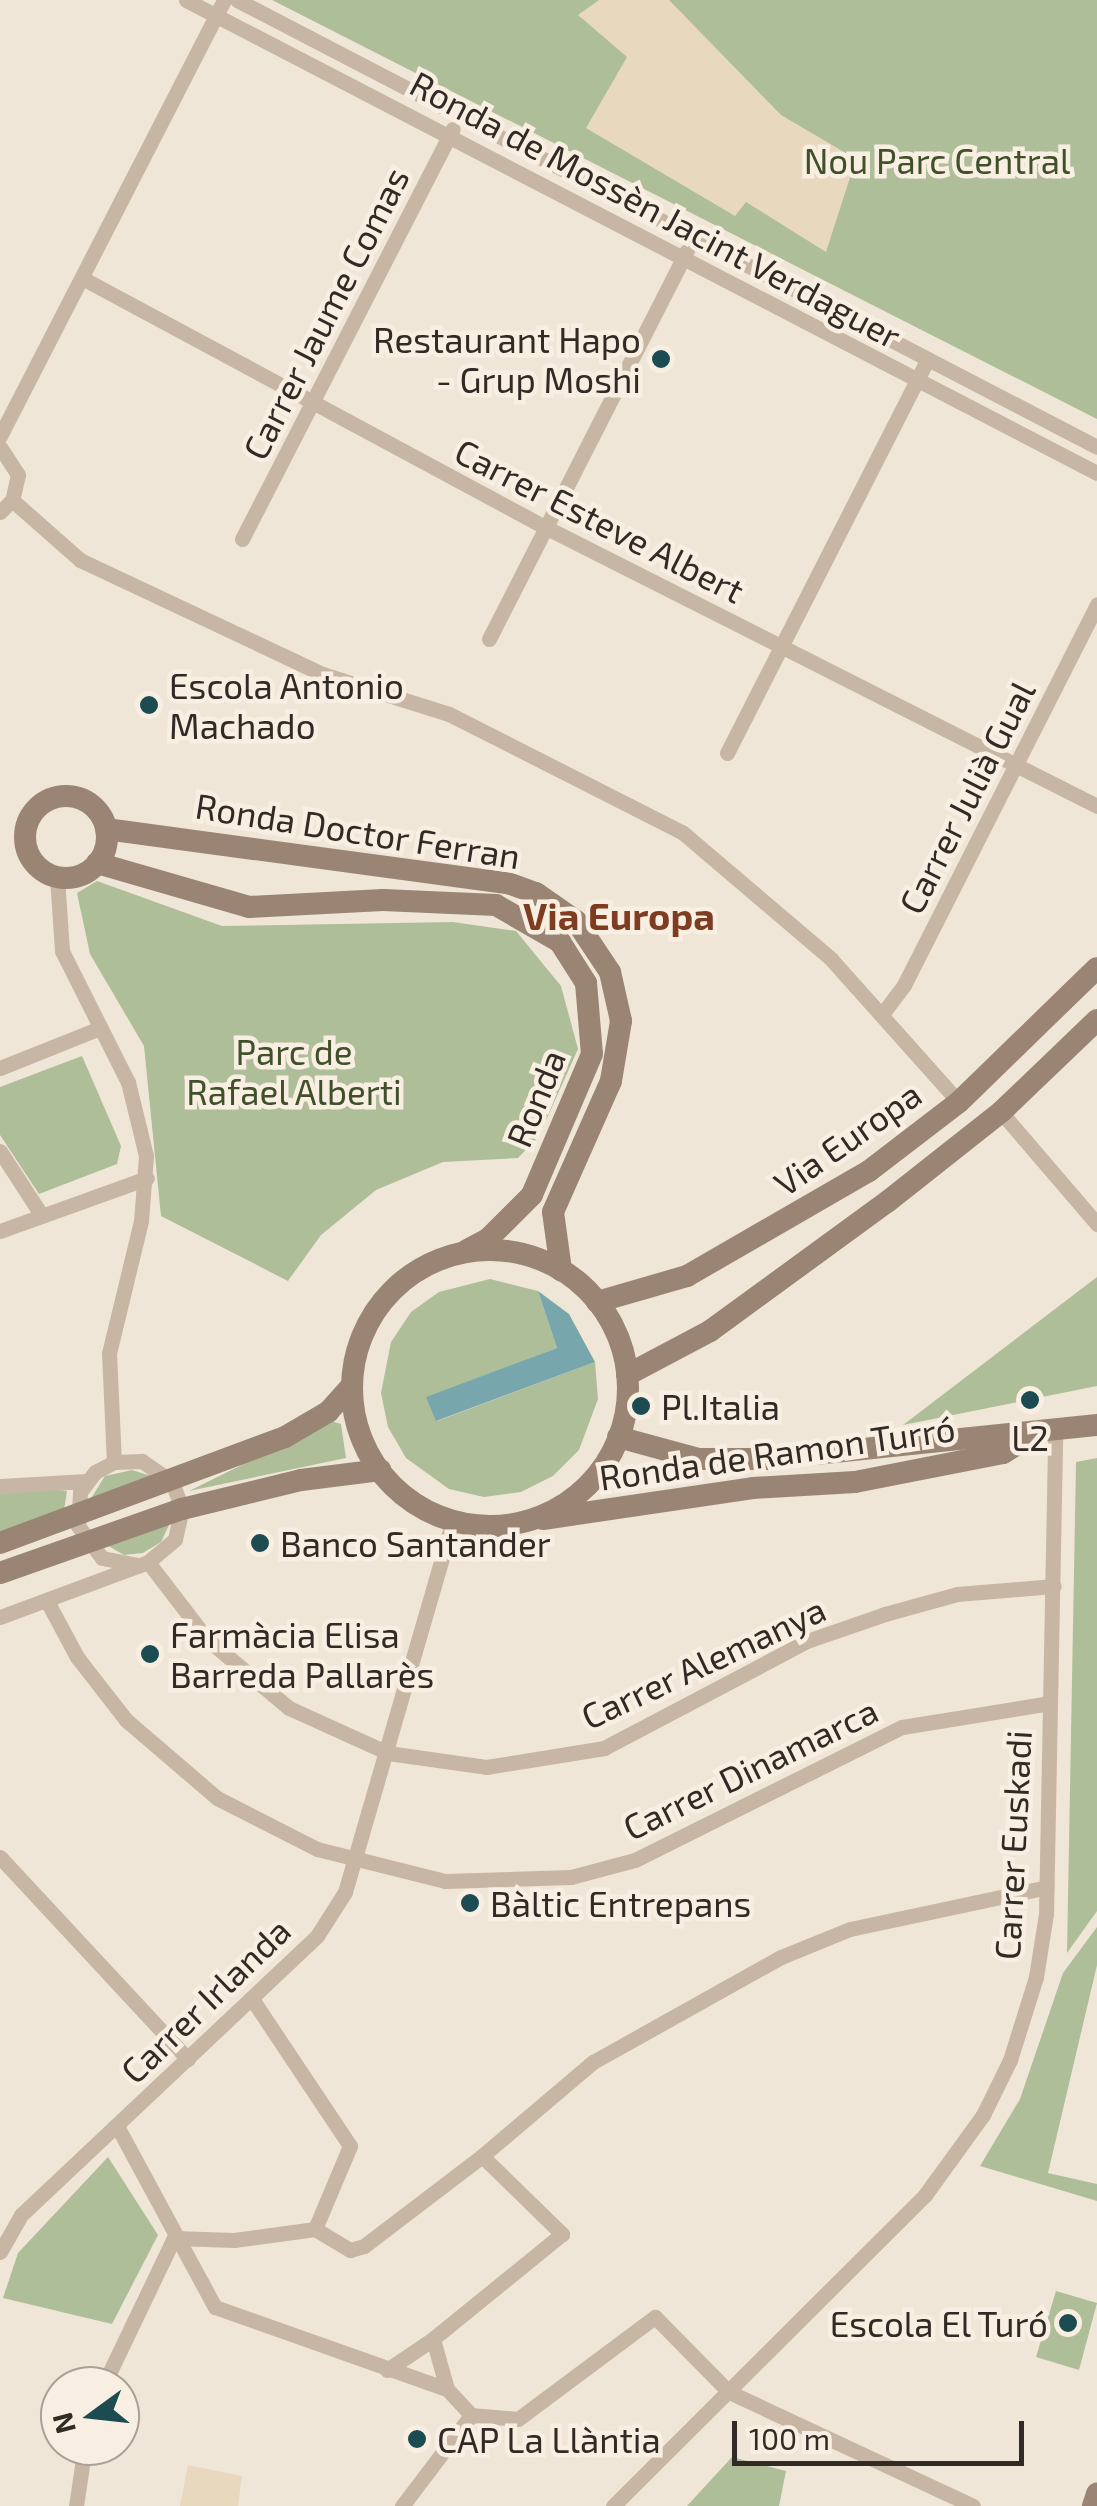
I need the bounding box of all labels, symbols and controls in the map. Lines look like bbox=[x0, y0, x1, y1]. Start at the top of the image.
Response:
street label: Ronda de Mossèn Jacint Verdaguer bbox=[403, 61, 909, 357]
park label: Nou Parc Central bbox=[804, 139, 1070, 181]
street label: Carrer Jaume Comas bbox=[233, 159, 417, 467]
place label: Restaurant Hapo - Grup Moshi bbox=[373, 318, 641, 400]
marker: Restaurant Hapo - Grup Moshi bbox=[650, 348, 672, 370]
street label: Carrer Esteve Albert bbox=[448, 429, 752, 611]
place label: Escola Antonio Machado bbox=[169, 664, 405, 746]
street label: Carrer Julià Gual bbox=[889, 673, 1043, 921]
marker: Escola Antonio Machado bbox=[138, 694, 160, 716]
street label: Ronda Doctor Ferran bbox=[192, 784, 524, 876]
district label: Via Europa bbox=[523, 893, 715, 939]
park label: Parc de Rafael Alberti bbox=[185, 1030, 403, 1112]
street label: Ronda bbox=[497, 1043, 573, 1153]
street label: Via Europa bbox=[766, 1072, 928, 1204]
place label: Pl.Italia bbox=[661, 1385, 780, 1427]
marker: L2 bbox=[1019, 1389, 1041, 1411]
marker: Pl.Italia bbox=[630, 1395, 652, 1417]
street label: Ronda de Ramon Turró bbox=[596, 1406, 958, 1498]
place label: L2 bbox=[1011, 1416, 1049, 1458]
place label: Banco Santander bbox=[280, 1522, 551, 1564]
marker: Banco Santander bbox=[249, 1532, 271, 1554]
street label: Carrer Alemanya bbox=[574, 1587, 832, 1737]
place label: Farmàcia Elisa Barreda Pallarès bbox=[170, 1613, 434, 1695]
marker: Farmàcia Elisa Barreda Pallarès bbox=[139, 1643, 161, 1665]
street label: Carrer Dinamarca bbox=[616, 1688, 884, 1848]
street label: Carrer Euskadi bbox=[985, 1729, 1039, 1961]
place label: Bàltic Entrepans bbox=[490, 1882, 751, 1924]
marker: Bàltic Entrepans bbox=[459, 1892, 481, 1914]
street label: Carrer Irlanda bbox=[111, 1909, 299, 2091]
place label: Escola El Turó bbox=[828, 2302, 1048, 2344]
marker: Escola El Turó bbox=[1057, 2312, 1079, 2334]
north arrow bbox=[40, 2366, 140, 2466]
scale bar bbox=[737, 2401, 1030, 2463]
text: N bbox=[44, 2409, 82, 2437]
place label: CAP La Llàntia bbox=[437, 2418, 661, 2460]
text: 100 m bbox=[749, 2420, 830, 2456]
marker: CAP La Llàntia bbox=[406, 2428, 428, 2450]

